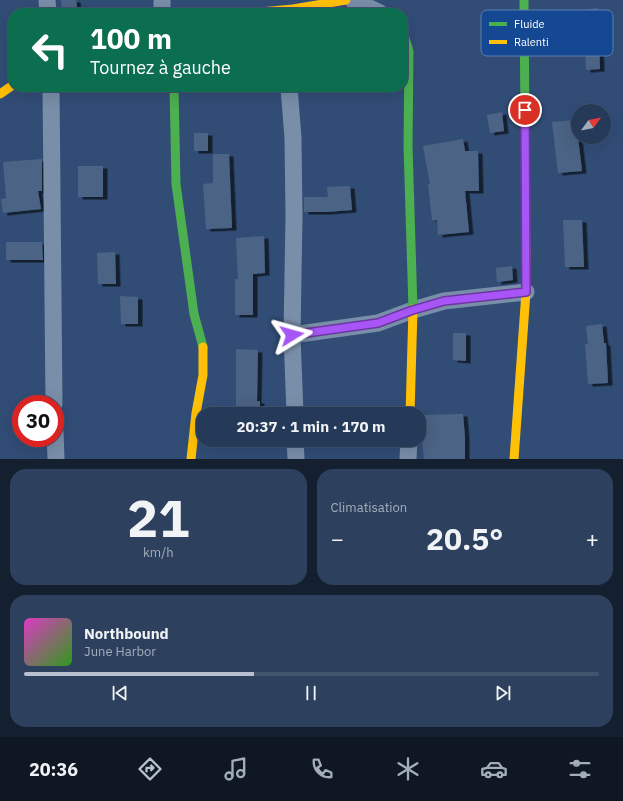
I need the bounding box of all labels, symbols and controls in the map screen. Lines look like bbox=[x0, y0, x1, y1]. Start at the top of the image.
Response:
legend bbox=[481, 10, 613, 56]
text: Fluide bbox=[514, 17, 545, 31]
text: 100 m bbox=[90, 20, 172, 57]
icon: left bbox=[24, 24, 76, 76]
text: Ralenti bbox=[514, 35, 549, 49]
text: Tournez à gauche bbox=[90, 56, 231, 79]
pin bbox=[508, 93, 542, 127]
icon: arrive bbox=[514, 99, 536, 121]
north arrow bbox=[571, 104, 611, 144]
map controls bbox=[571, 104, 611, 144]
position arrow bbox=[271, 314, 313, 356]
speed limit sign: 30 bbox=[12, 395, 64, 447]
text: 20:37 · 1 min · 170 m bbox=[237, 417, 385, 436]
text: 21 bbox=[127, 484, 189, 551]
text: Climatisation bbox=[331, 499, 407, 516]
text: 20.5° bbox=[426, 519, 503, 558]
text: − bbox=[331, 524, 344, 553]
text: + bbox=[586, 524, 599, 553]
text: km/h bbox=[143, 544, 174, 561]
text: Northbound bbox=[84, 624, 169, 643]
text: June Harbor bbox=[84, 643, 156, 660]
icon: previous bbox=[109, 682, 131, 704]
icon: pause bbox=[300, 682, 322, 704]
icon: next bbox=[492, 682, 514, 704]
icon: directions bbox=[136, 755, 164, 783]
icon: music bbox=[222, 755, 250, 783]
icon: phone bbox=[308, 755, 336, 783]
icon: climate bbox=[394, 755, 422, 783]
icon: car bbox=[480, 755, 508, 783]
icon: filters bbox=[566, 755, 594, 783]
text: 20:36 bbox=[29, 758, 78, 781]

